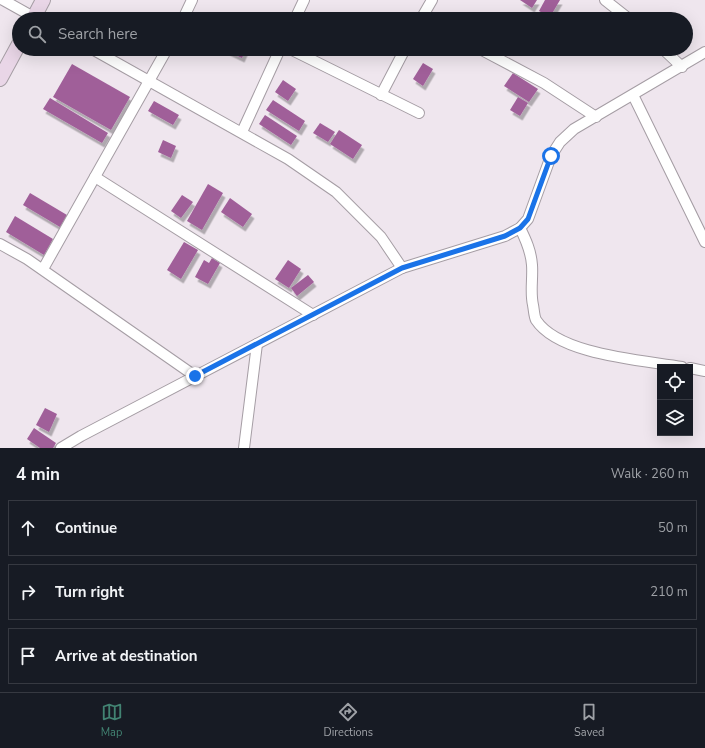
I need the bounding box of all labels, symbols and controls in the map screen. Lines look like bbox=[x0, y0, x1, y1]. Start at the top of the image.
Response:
search box bbox=[12, 12, 693, 56]
icon: search bbox=[26, 23, 48, 45]
text: Search here bbox=[58, 24, 138, 44]
route start bbox=[542, 147, 560, 165]
map controls bbox=[657, 364, 693, 436]
button: locate bbox=[657, 364, 693, 400]
route end bbox=[186, 367, 204, 385]
button: layers bbox=[657, 400, 693, 436]
text: 4 min bbox=[16, 463, 60, 486]
text: Walk · 260 m bbox=[611, 465, 689, 483]
icon: ahead bbox=[17, 517, 39, 539]
text: Continue bbox=[55, 518, 117, 538]
text: 50 m bbox=[658, 519, 688, 537]
icon: right bbox=[17, 581, 39, 603]
text: Turn right bbox=[55, 582, 124, 602]
text: 210 m bbox=[650, 583, 688, 601]
icon: arrive bbox=[17, 645, 39, 667]
text: Arrive at destination bbox=[55, 646, 198, 666]
tab: Map bbox=[101, 701, 123, 740]
tab: Directions bbox=[324, 701, 373, 740]
tab: Saved bbox=[574, 701, 604, 740]

